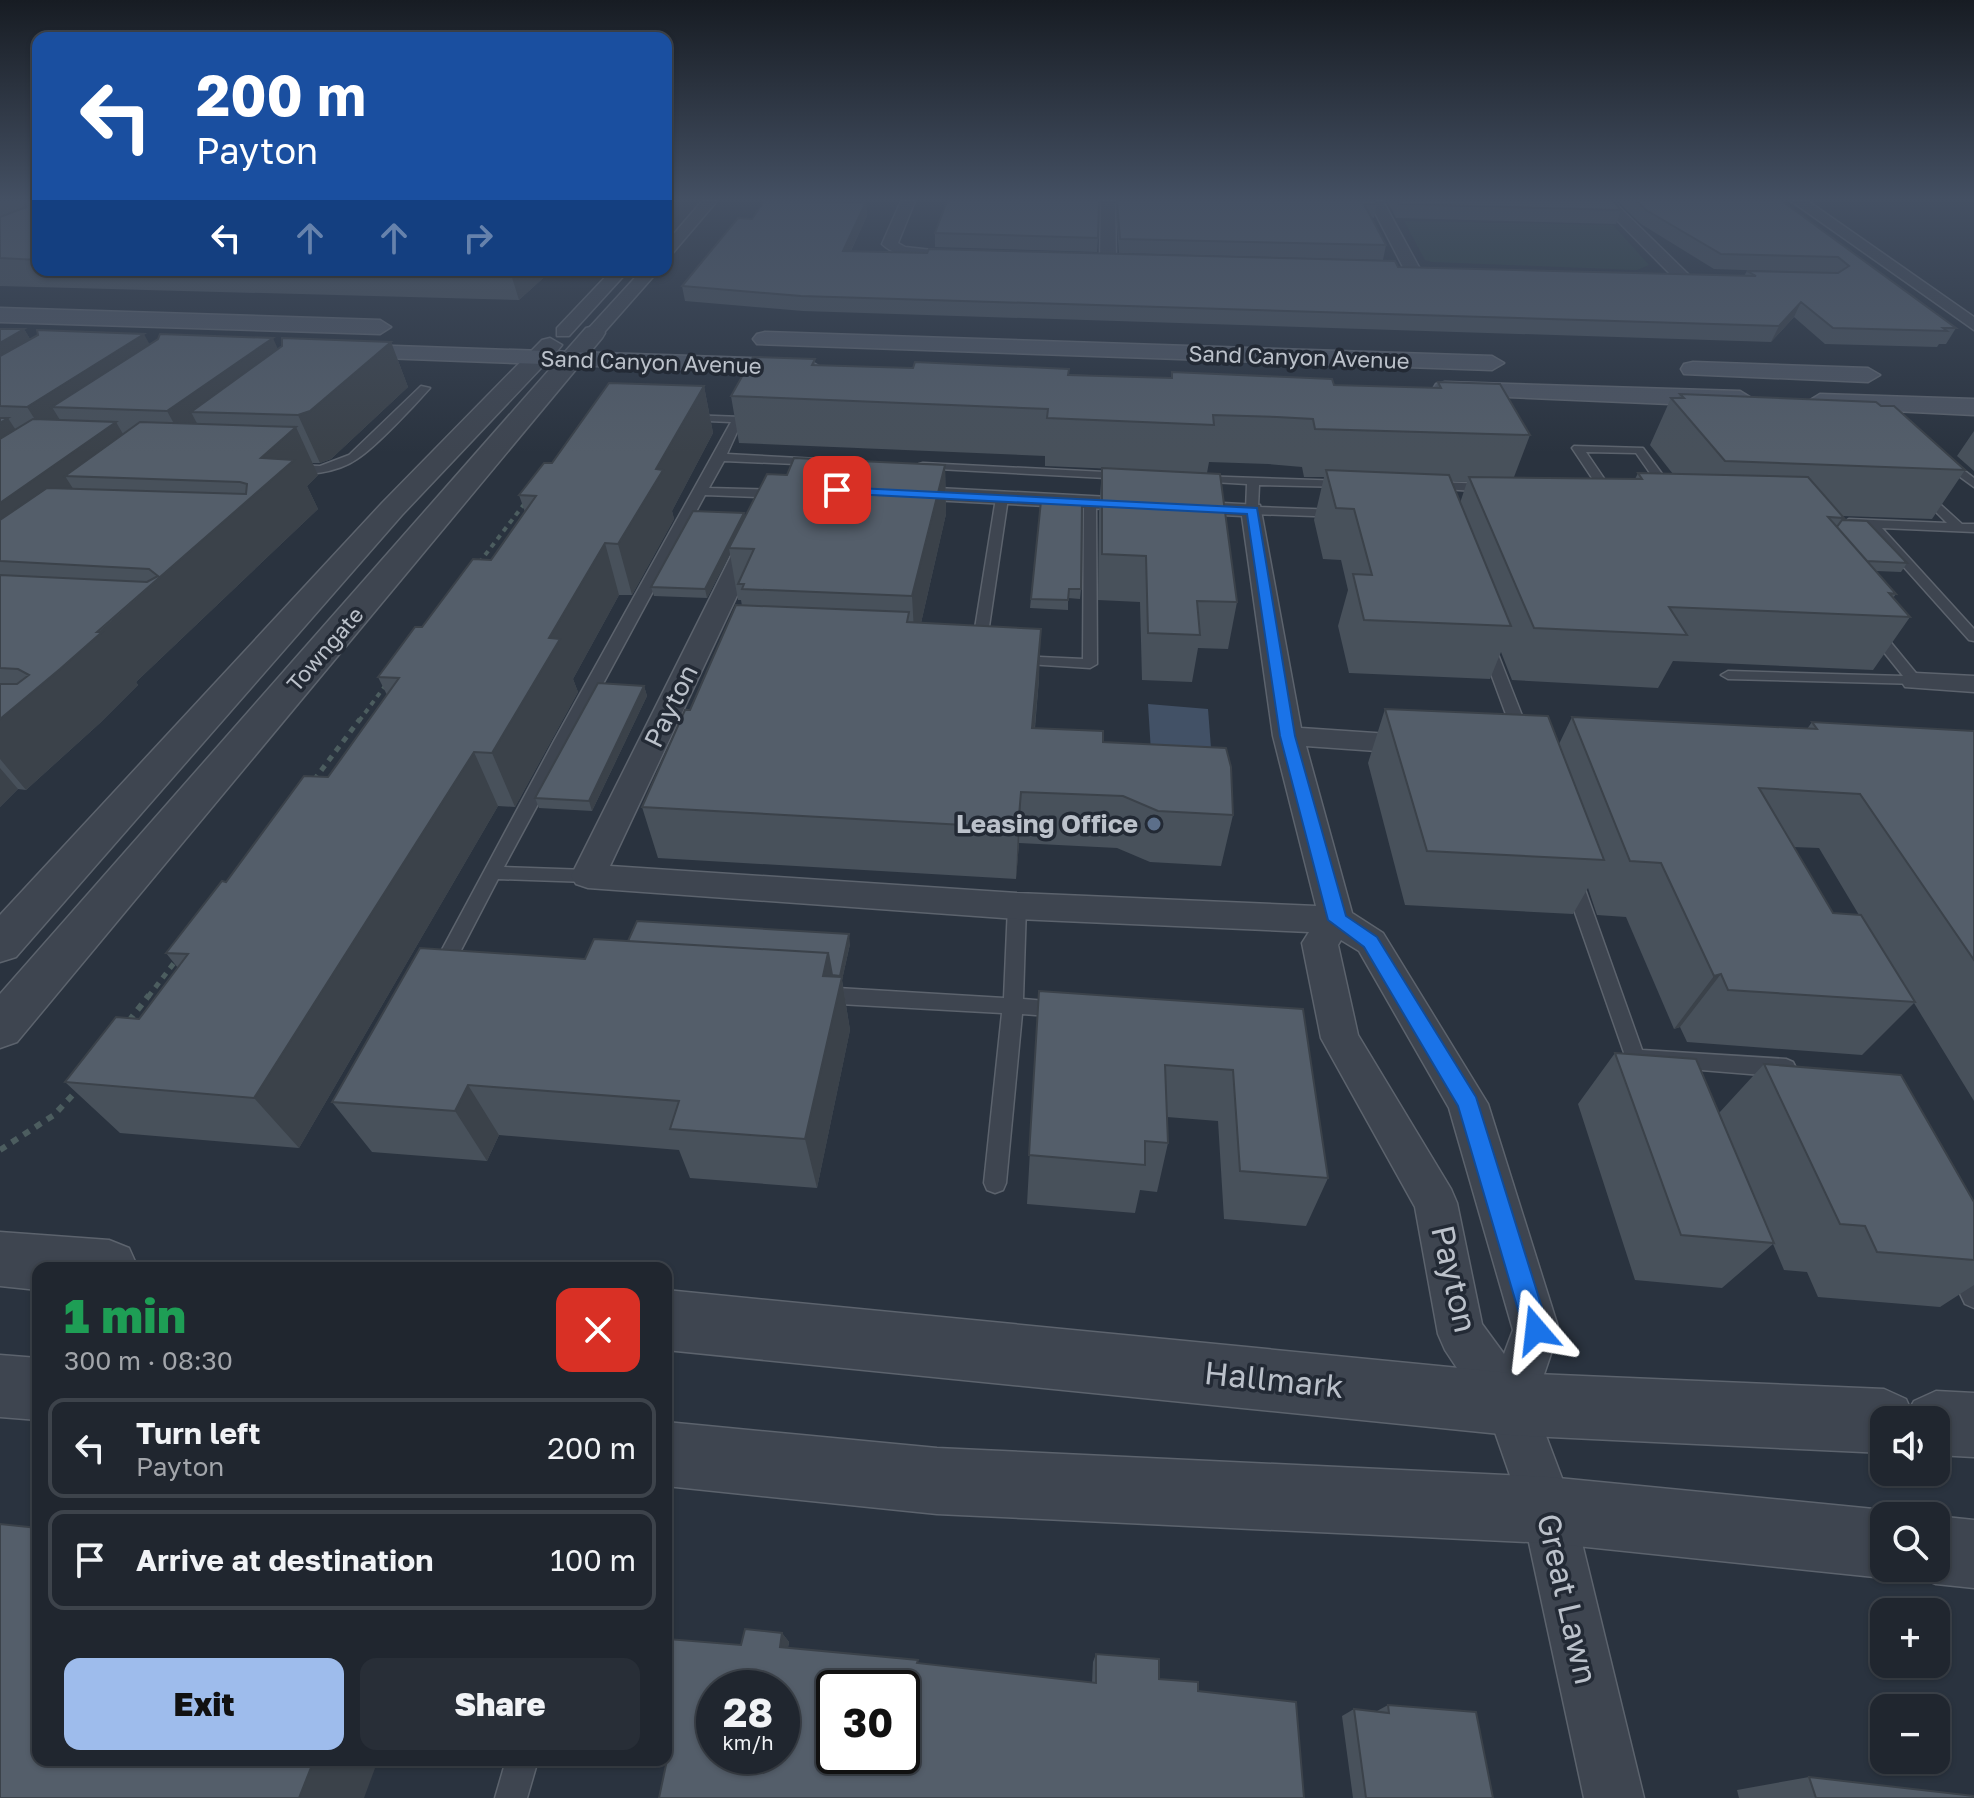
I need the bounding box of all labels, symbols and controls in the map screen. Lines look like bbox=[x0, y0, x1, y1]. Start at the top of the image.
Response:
text: 200 m bbox=[196, 61, 366, 128]
icon: left bbox=[64, 64, 168, 168]
text: Payton bbox=[196, 129, 318, 172]
icon: left bbox=[204, 216, 248, 260]
icon: ahead bbox=[288, 216, 332, 260]
icon: ahead bbox=[372, 216, 416, 260]
icon: right bbox=[456, 216, 500, 260]
street label: Sand Canyon Avenue bbox=[1188, 339, 1410, 374]
street label: Sand Canyon Avenue bbox=[540, 344, 762, 379]
pin bbox=[803, 456, 871, 524]
icon: arrive bbox=[815, 468, 859, 512]
street label: Towngate bbox=[281, 601, 369, 697]
street label: Payton bbox=[637, 659, 704, 752]
place label: Leasing Office bbox=[956, 808, 1138, 839]
marker: Leasing Office bbox=[1145, 815, 1163, 833]
street label: Payton bbox=[1424, 1222, 1486, 1336]
text: 1 min bbox=[64, 1286, 186, 1344]
button: close bbox=[556, 1288, 640, 1372]
position arrow bbox=[1494, 1288, 1578, 1372]
text: 300 m · 08:30 bbox=[64, 1345, 233, 1376]
street label: Hallmark bbox=[1203, 1353, 1346, 1405]
map controls bbox=[1870, 1406, 1950, 1774]
button: sound bbox=[1870, 1406, 1950, 1486]
text: Turn left bbox=[136, 1415, 261, 1451]
icon: left bbox=[68, 1426, 112, 1470]
text: 200 m bbox=[547, 1430, 636, 1466]
text: Payton bbox=[136, 1451, 224, 1482]
button: search bbox=[1870, 1502, 1950, 1582]
street label: Great Lawn bbox=[1530, 1510, 1606, 1688]
icon: arrive bbox=[68, 1538, 112, 1582]
text: Arrive at destination bbox=[136, 1542, 433, 1578]
text: 100 m bbox=[550, 1542, 636, 1578]
button: + bbox=[1870, 1598, 1950, 1678]
button: Exit bbox=[64, 1658, 344, 1750]
button: Share bbox=[360, 1658, 640, 1750]
speed limit sign: 30 bbox=[816, 1670, 920, 1774]
text: 28 bbox=[723, 1688, 773, 1736]
button: − bbox=[1870, 1694, 1950, 1774]
text: km/h bbox=[723, 1730, 773, 1754]

